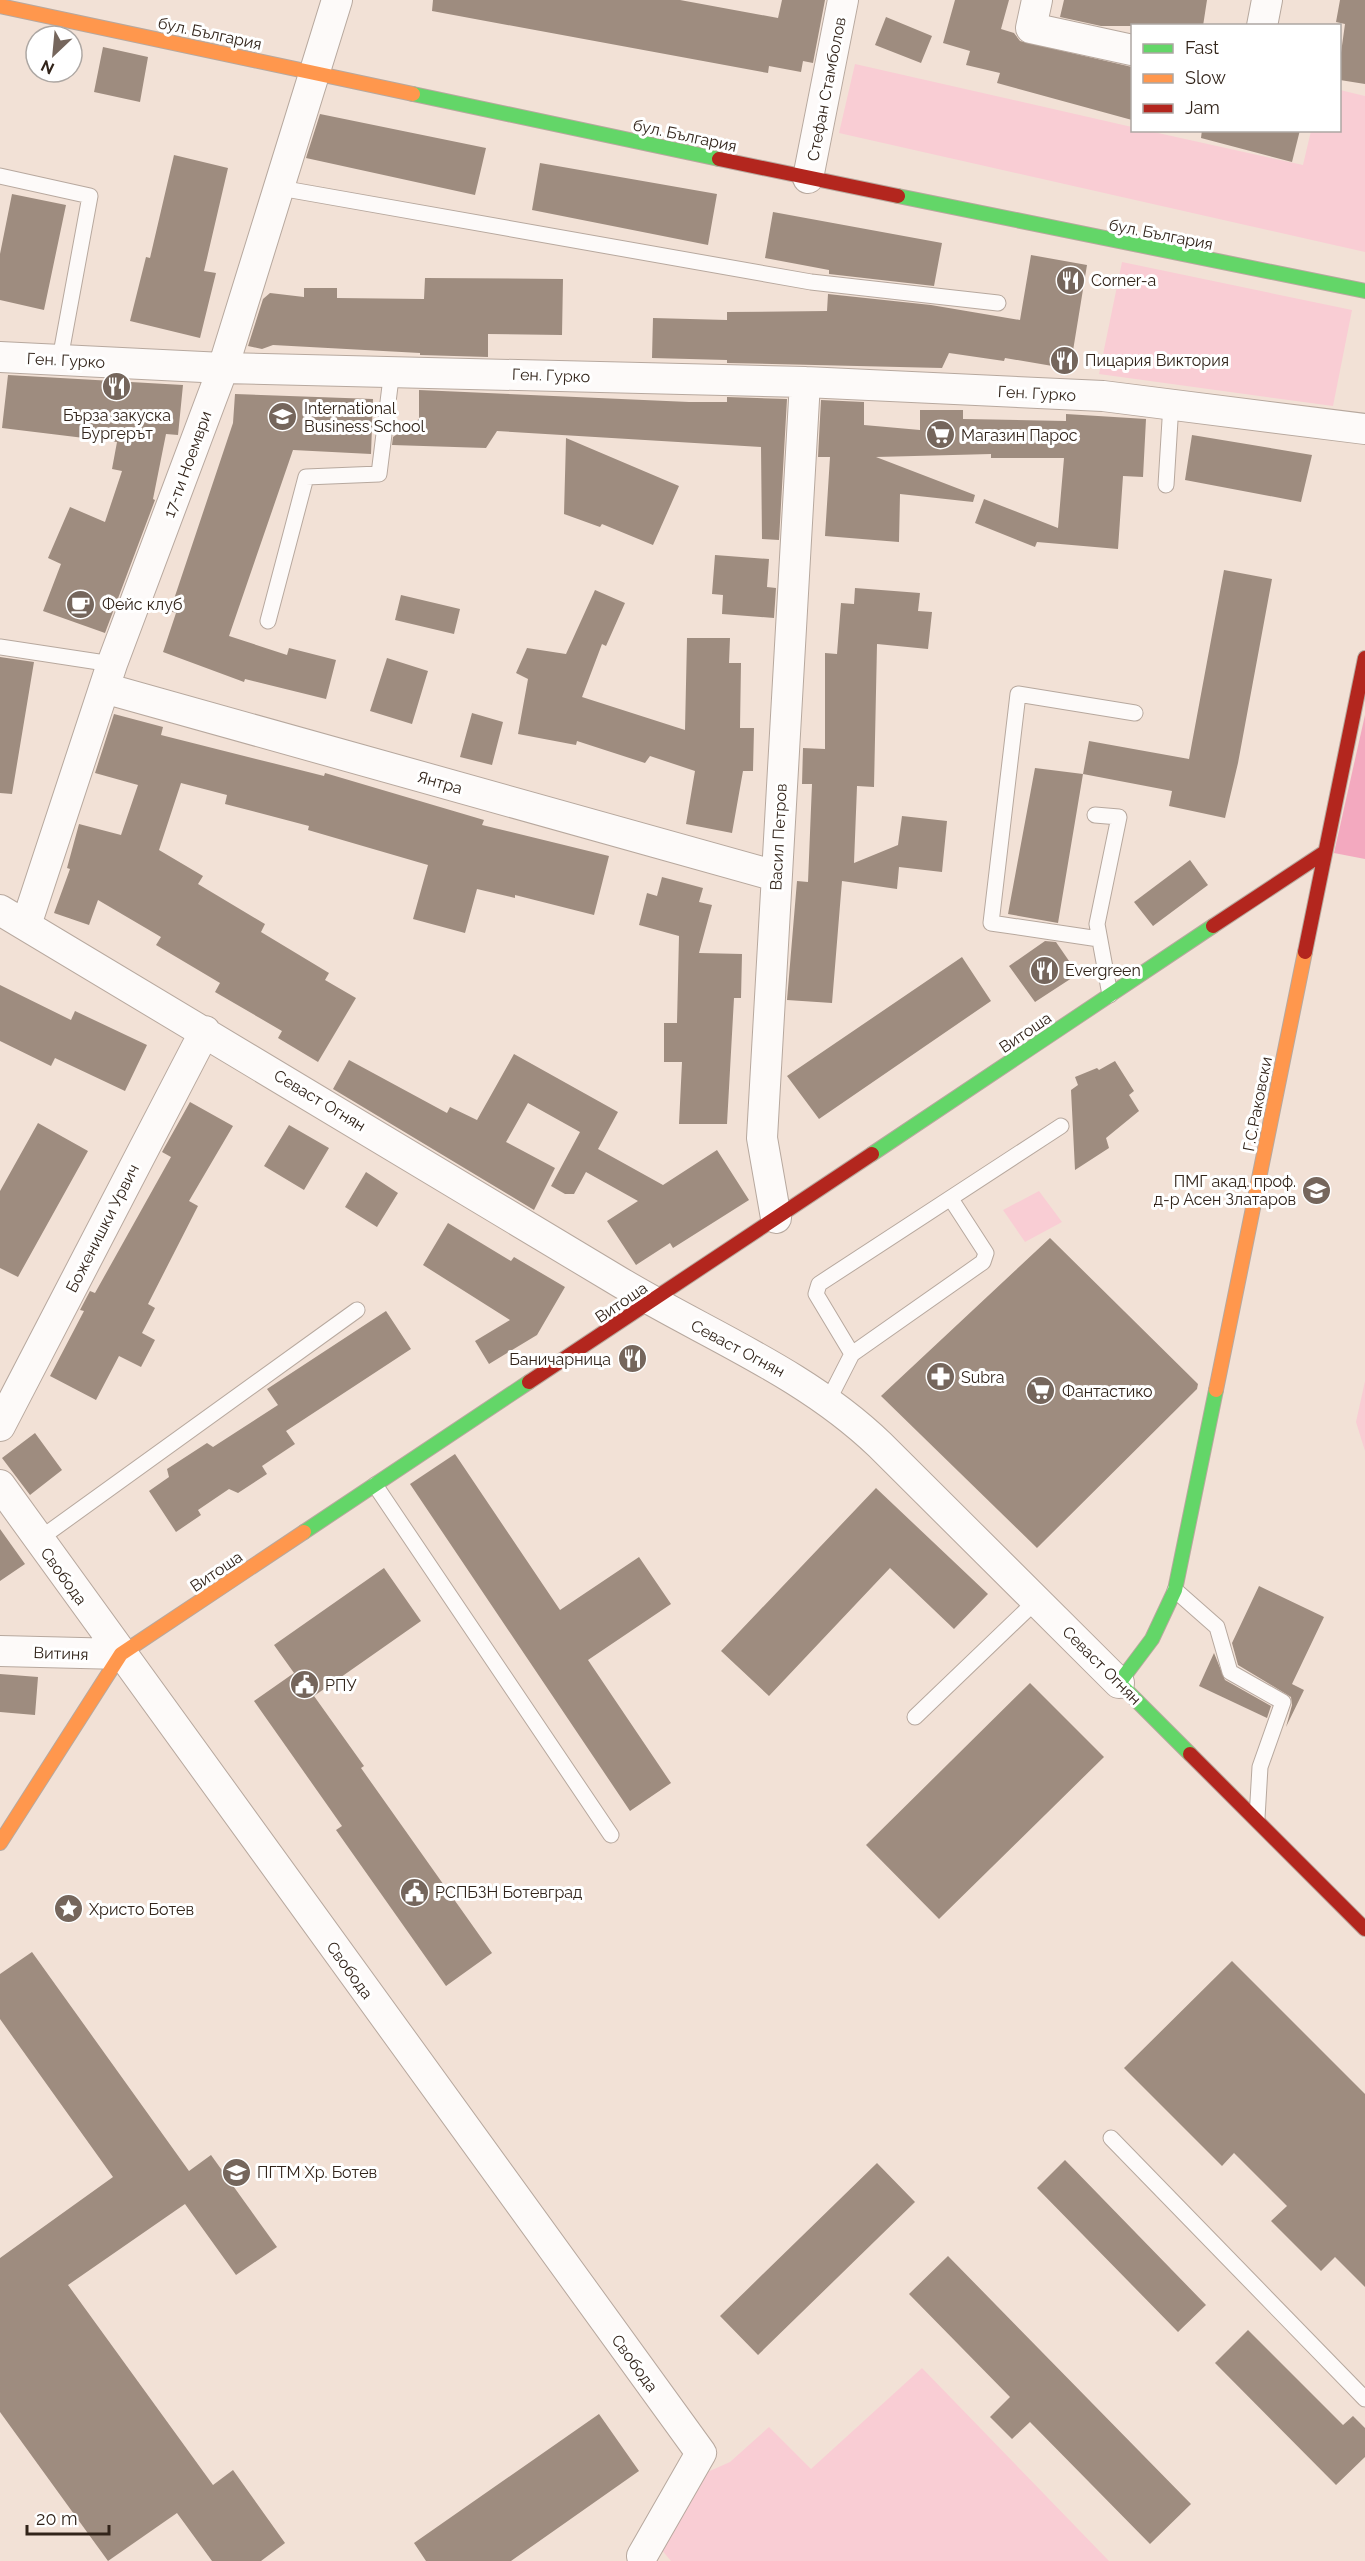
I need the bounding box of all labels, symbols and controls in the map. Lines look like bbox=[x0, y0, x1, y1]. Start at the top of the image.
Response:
street label: бул. България bbox=[156, 13, 264, 54]
street label: Стефан Стамболов bbox=[803, 16, 850, 163]
north arrow bbox=[24, 24, 84, 84]
legend bbox=[1131, 24, 1341, 132]
text: Fast bbox=[1185, 37, 1219, 58]
text: N bbox=[38, 56, 57, 78]
text: Slow bbox=[1185, 67, 1226, 88]
text: Jam bbox=[1185, 97, 1220, 118]
street label: бул. България bbox=[631, 115, 739, 156]
street label: бул. България bbox=[1107, 215, 1215, 254]
restaurant icon: Corner-a bbox=[1054, 264, 1086, 296]
place label: Corner-a bbox=[1091, 271, 1156, 290]
restaurant icon: Пицария Виктория bbox=[1048, 344, 1080, 376]
street label: Ген. Гурко bbox=[26, 349, 106, 372]
place label: Пицария Виктория bbox=[1085, 351, 1229, 370]
street label: Ген. Гурко bbox=[512, 365, 590, 386]
restaurant icon: Бърза закуска Бургерът bbox=[101, 371, 133, 403]
street label: Ген. Гурко bbox=[997, 382, 1077, 405]
place label: International Business School bbox=[304, 399, 425, 436]
school or university icon: International Business School bbox=[267, 401, 299, 433]
place label: Бърза закуска Бургерът bbox=[63, 406, 171, 443]
street label: 17-ти Ноември bbox=[159, 408, 216, 520]
supermarket icon: Магазин Парос bbox=[924, 419, 956, 451]
place label: Магазин Парос bbox=[961, 426, 1078, 445]
cafe icon: Фейс клуб bbox=[65, 588, 97, 620]
place label: Фейс клуб bbox=[102, 595, 183, 614]
street label: Янтра bbox=[415, 767, 464, 798]
street label: Васил Петров bbox=[766, 783, 791, 891]
restaurant icon: Evergreen bbox=[1028, 954, 1060, 986]
place label: Evergreen bbox=[1065, 961, 1141, 980]
street label: Витоша bbox=[996, 1008, 1055, 1057]
street label: Г.С.Раковски bbox=[1239, 1055, 1276, 1153]
street label: Севаст Огнян bbox=[270, 1066, 369, 1135]
street label: Боженишки Урвич bbox=[62, 1161, 143, 1296]
place label: ПМГ акад. проф. д-р Асен Златаров bbox=[1154, 1172, 1296, 1209]
school or university icon: ПМГ акад. проф. д-р Асен Златаров bbox=[1301, 1174, 1333, 1206]
street label: Витоша bbox=[592, 1278, 651, 1327]
street label: Севаст Огнян bbox=[688, 1316, 788, 1381]
restaurant icon: Баничарница bbox=[616, 1343, 648, 1375]
place label: Баничарница bbox=[509, 1350, 611, 1369]
pharmacy icon: Subra bbox=[924, 1361, 956, 1393]
place label: Subra bbox=[961, 1368, 1004, 1387]
supermarket icon: Фантастико bbox=[1025, 1375, 1057, 1407]
place label: Фантастико bbox=[1062, 1382, 1153, 1401]
street label: Свобода bbox=[36, 1544, 91, 1609]
street label: Витоша bbox=[187, 1547, 246, 1596]
street label: Севаст Огнян bbox=[1058, 1622, 1145, 1709]
street label: Витиня bbox=[33, 1643, 89, 1664]
public building icon: РПУ bbox=[288, 1669, 320, 1701]
place label: РПУ bbox=[325, 1676, 356, 1695]
public building icon: РСПБЗН Ботевград bbox=[398, 1876, 430, 1908]
place label: РСПБЗН Ботевград bbox=[435, 1883, 582, 1902]
place icon: Христо Ботев bbox=[52, 1893, 84, 1925]
place label: Христо Ботев bbox=[89, 1900, 194, 1919]
street label: Свобода bbox=[322, 1938, 377, 2003]
school or university icon: ПГТМ Хр. Ботев bbox=[220, 2156, 252, 2188]
place label: ПГТМ Хр. Ботев bbox=[257, 2163, 377, 2182]
street label: Свобода bbox=[607, 2331, 662, 2396]
scale bar bbox=[27, 2498, 110, 2536]
text: 20 m bbox=[36, 2508, 78, 2529]

